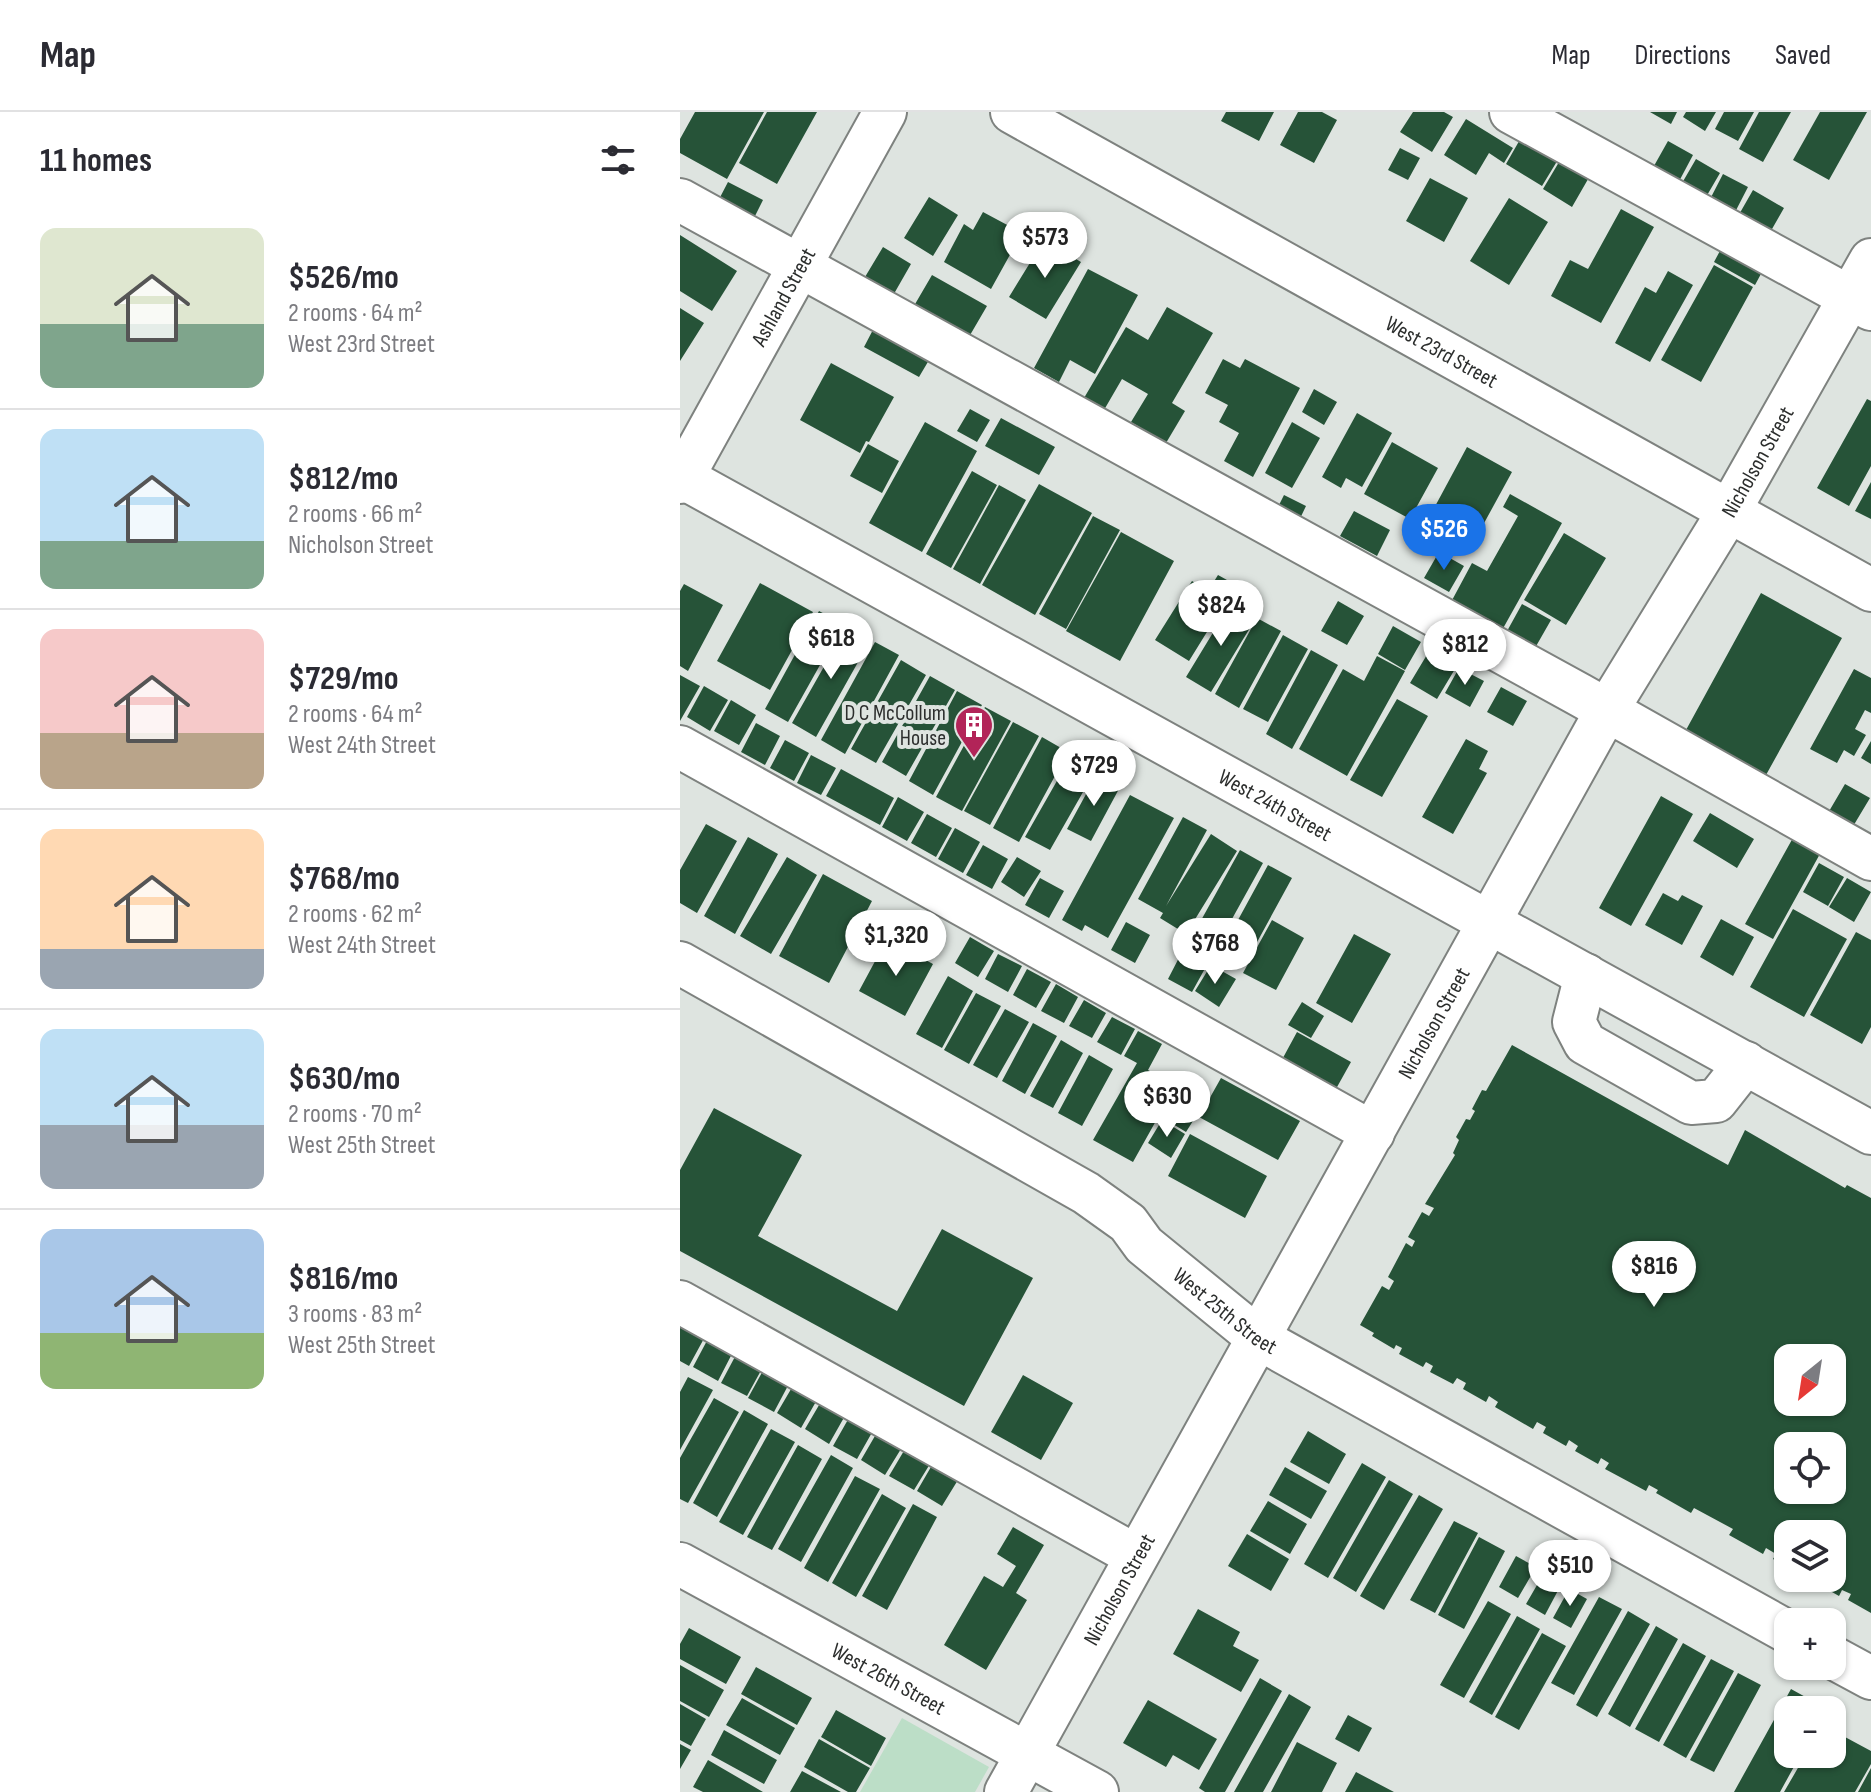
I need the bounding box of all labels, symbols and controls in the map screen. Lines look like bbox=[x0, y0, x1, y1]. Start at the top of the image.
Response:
text: Map bbox=[40, 33, 96, 78]
text: Map bbox=[1552, 39, 1591, 72]
text: Directions bbox=[1635, 39, 1731, 72]
text: Saved bbox=[1775, 39, 1831, 72]
icon: filters bbox=[596, 138, 640, 182]
text: 11 homes bbox=[40, 140, 152, 181]
pin: $573 bbox=[998, 212, 1092, 280]
text: $573 bbox=[1021, 222, 1069, 253]
street label: Ashland Street bbox=[746, 243, 822, 352]
text: $526/mo bbox=[288, 257, 399, 298]
icon: home bbox=[104, 260, 200, 356]
text: 2 rooms · 64 m² bbox=[288, 298, 423, 329]
street label: West 23rd Street bbox=[1380, 311, 1502, 395]
text: West 23rd Street bbox=[288, 329, 435, 360]
street label: Nicholson Street bbox=[1716, 402, 1801, 523]
text: $812/mo bbox=[288, 458, 398, 499]
icon: home bbox=[104, 461, 200, 557]
text: 2 rooms · 66 m² bbox=[288, 499, 423, 530]
pin: $526 bbox=[1397, 504, 1491, 572]
text: $526 bbox=[1420, 514, 1468, 545]
text: Nicholson Street bbox=[288, 530, 434, 561]
pin: $824 bbox=[1174, 580, 1268, 648]
text: $824 bbox=[1196, 590, 1246, 621]
pin: $618 bbox=[784, 613, 878, 681]
pin: $812 bbox=[1418, 619, 1512, 687]
text: $618 bbox=[807, 623, 855, 654]
text: $812 bbox=[1441, 629, 1489, 660]
text: $729/mo bbox=[288, 658, 399, 699]
icon: home bbox=[104, 661, 200, 757]
text: 2 rooms · 64 m² bbox=[288, 699, 423, 730]
place label: D C McCollum House bbox=[845, 700, 946, 752]
building icon: D C McCollum House bbox=[953, 704, 995, 759]
text: West 24th Street bbox=[288, 730, 436, 761]
pin: $729 bbox=[1047, 740, 1141, 808]
text: $729 bbox=[1070, 750, 1118, 781]
street label: West 24th Street bbox=[1213, 764, 1336, 848]
text: $768/mo bbox=[288, 858, 400, 899]
icon: home bbox=[104, 861, 200, 957]
text: 2 rooms · 62 m² bbox=[288, 899, 422, 930]
pin: $1,320 bbox=[831, 910, 961, 978]
pin: $768 bbox=[1168, 918, 1262, 986]
text: $1,320 bbox=[863, 920, 929, 951]
text: $768 bbox=[1190, 928, 1240, 959]
text: West 24th Street bbox=[288, 930, 436, 961]
street label: Nicholson Street bbox=[1393, 963, 1476, 1084]
text: $630/mo bbox=[288, 1058, 400, 1099]
icon: home bbox=[104, 1061, 200, 1157]
pin: $630 bbox=[1120, 1071, 1214, 1139]
text: $630 bbox=[1142, 1081, 1192, 1112]
text: 2 rooms · 70 m² bbox=[288, 1099, 422, 1130]
text: West 25th Street bbox=[288, 1130, 436, 1161]
pin: $816 bbox=[1607, 1241, 1701, 1309]
text: $816 bbox=[1630, 1251, 1678, 1282]
text: $816/mo bbox=[288, 1258, 398, 1299]
icon: home bbox=[104, 1261, 200, 1357]
street label: West 25th Street bbox=[1167, 1262, 1281, 1361]
text: 3 rooms · 83 m² bbox=[288, 1299, 422, 1330]
text: West 25th Street bbox=[288, 1330, 436, 1361]
north arrow bbox=[1774, 1344, 1846, 1416]
map controls bbox=[1774, 1344, 1846, 1768]
button: locate bbox=[1774, 1432, 1846, 1504]
button: layers bbox=[1774, 1520, 1846, 1592]
street label: Nicholson Street bbox=[1078, 1529, 1162, 1650]
pin: $510 bbox=[1523, 1540, 1617, 1608]
text: $510 bbox=[1546, 1550, 1594, 1581]
button: + bbox=[1774, 1608, 1846, 1680]
street label: West 26th Street bbox=[826, 1637, 950, 1722]
button: − bbox=[1774, 1696, 1846, 1768]

